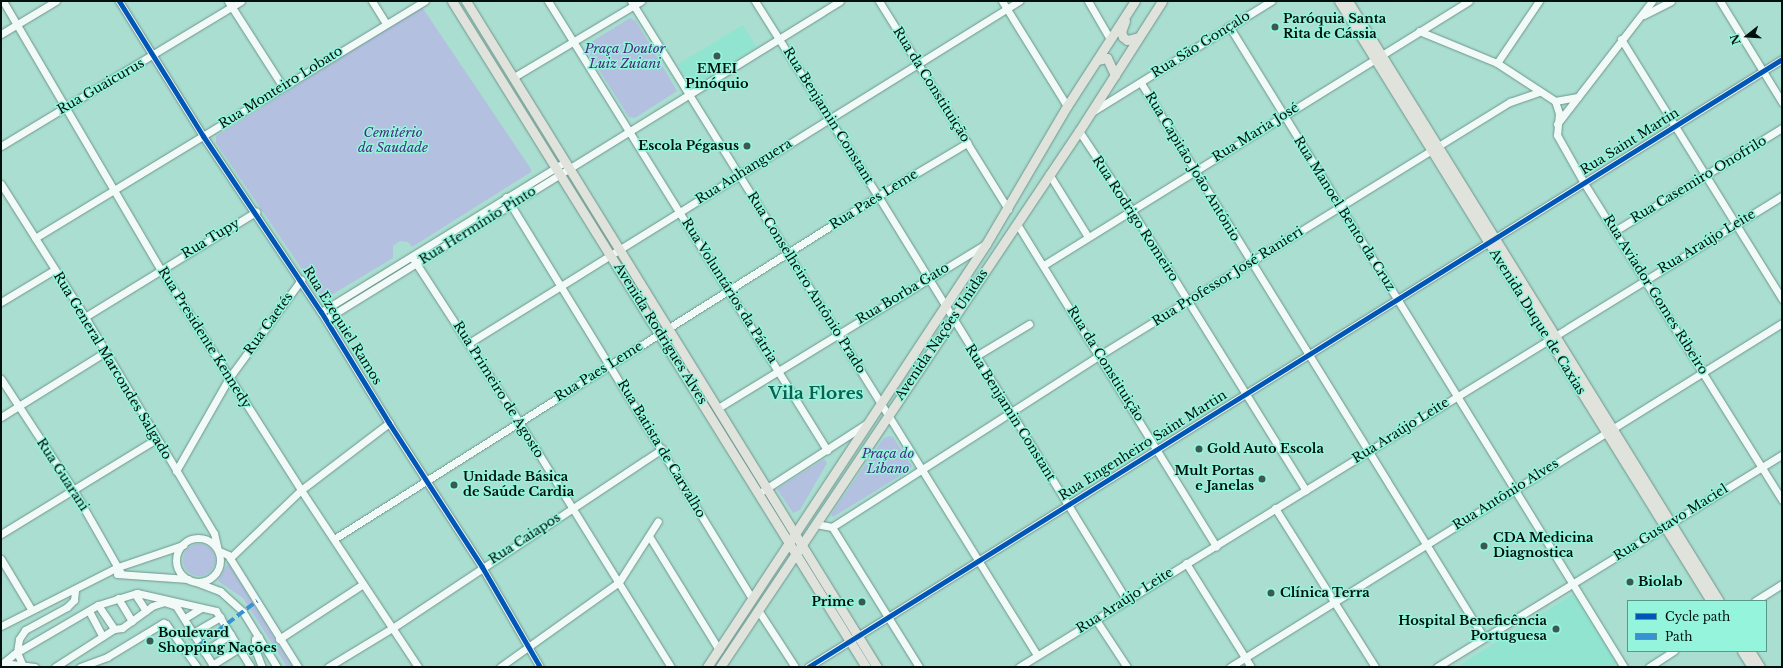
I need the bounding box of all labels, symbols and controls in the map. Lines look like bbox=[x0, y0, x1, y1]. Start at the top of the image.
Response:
street label: Rua São Gonçalo bbox=[1149, 8, 1253, 82]
place label: Paróquia Santa Rita de Cássia bbox=[1283, 12, 1386, 43]
north arrow bbox=[1727, 16, 1767, 56]
marker: Paróquia Santa Rita de Cássia bbox=[1270, 22, 1280, 32]
street label: Rua da Constituição bbox=[889, 24, 973, 146]
text: N bbox=[1727, 33, 1744, 47]
park label: Praça Doutor Luiz Zuiani bbox=[584, 42, 666, 73]
street label: Rua Monteiro Lobato bbox=[216, 43, 346, 133]
street label: Rua Benjamin Constant bbox=[779, 45, 877, 187]
marker: EMEI Pinóquio bbox=[712, 51, 722, 61]
street label: Rua Guaicurus bbox=[55, 56, 147, 118]
place label: EMEI Pinóquio bbox=[685, 62, 749, 93]
street label: Rua Capitão João Antônio bbox=[1141, 89, 1243, 245]
street label: Rua Maria José bbox=[1210, 100, 1302, 166]
street label: Rua Saint Martin bbox=[1578, 105, 1682, 179]
park label: Cemitério da Saudade bbox=[358, 126, 428, 157]
street label: Rua Casemiro Onofrilo bbox=[1628, 133, 1770, 227]
street label: Rua Manoel Bento da Cruz bbox=[1290, 134, 1398, 294]
street label: Rua Anhanguera bbox=[693, 136, 795, 208]
place label: Escola Pégasus bbox=[638, 138, 739, 154]
marker: Escola Pégasus bbox=[742, 141, 752, 151]
street label: Rua Rodrigo Romeiro bbox=[1088, 153, 1182, 285]
street label: Rua Paes Leme bbox=[827, 167, 921, 233]
street label: Rua Hermínio Pinto bbox=[417, 184, 539, 268]
street label: Rua Conselheiro Antônio Prado bbox=[743, 189, 869, 377]
street label: Rua Araújo Leite bbox=[1655, 206, 1759, 278]
street label: Rua Aviador Gomes Ribeiro bbox=[1599, 212, 1711, 378]
street label: Rua Voluntários da Pátria bbox=[678, 215, 780, 367]
street label: Rua Tupy bbox=[179, 216, 243, 262]
street label: Rua Professor José Ranieri bbox=[1149, 224, 1307, 330]
street label: Avenida Duque de Caxias bbox=[1486, 246, 1588, 398]
street label: Avenida Rodrigues Alves bbox=[610, 260, 710, 408]
street label: Rua Borba Gato bbox=[854, 260, 952, 328]
street label: Rua Ezequiel Ramos bbox=[299, 264, 385, 388]
street label: Rua Presidente Kennedy bbox=[154, 265, 254, 411]
street label: Avenida Nações Unidas bbox=[892, 267, 992, 403]
street label: Rua General Marcondes Salgado bbox=[50, 269, 174, 463]
street label: Rua Caetés bbox=[241, 290, 297, 358]
street label: Rua da Constituição bbox=[1063, 303, 1147, 425]
street label: Rua Primeiro de Agosto bbox=[449, 318, 547, 462]
street label: Rua Paes Leme bbox=[552, 339, 646, 405]
street label: Rua Benjamin Constant bbox=[961, 342, 1059, 484]
street label: Rua Batista de Carvalho bbox=[613, 377, 709, 521]
district label: Vila Flores bbox=[768, 384, 864, 404]
street label: Rua Engenheiro Saint Martin bbox=[1056, 388, 1230, 504]
street label: Rua Araújo Leite bbox=[1349, 395, 1453, 467]
street label: Rua Guarani bbox=[33, 436, 91, 514]
place label: Gold Auto Escola bbox=[1207, 441, 1324, 457]
marker: Gold Auto Escola bbox=[1194, 444, 1204, 454]
park label: Praça do Libano bbox=[861, 447, 915, 478]
street label: Rua Antônio Alves bbox=[1450, 456, 1562, 534]
place label: Mult Portas e Janelas bbox=[1175, 464, 1254, 495]
place label: Unidade Básica de Saúde Cardia bbox=[463, 470, 574, 501]
marker: Mult Portas e Janelas bbox=[1257, 474, 1267, 484]
marker: Unidade Básica de Saúde Cardia bbox=[448, 479, 460, 491]
street label: Rua Gustavo Maciel bbox=[1611, 481, 1731, 565]
street label: Rua Caiapos bbox=[486, 510, 564, 568]
place label: CDA Medicina Diagnostica bbox=[1493, 531, 1594, 562]
marker: CDA Medicina Diagnostica bbox=[1478, 540, 1490, 552]
street label: Rua Araújo Leite bbox=[1073, 565, 1177, 637]
place label: Biolab bbox=[1638, 574, 1682, 590]
marker: Biolab bbox=[1625, 577, 1635, 587]
place label: Clínica Terra bbox=[1280, 585, 1370, 601]
marker: Clínica Terra bbox=[1265, 587, 1277, 599]
place label: Prime bbox=[812, 594, 854, 610]
marker: Prime bbox=[857, 597, 867, 607]
legend bbox=[1627, 600, 1767, 652]
text: Cycle path bbox=[1665, 609, 1730, 624]
place label: Hospital Beneficência Portuguesa bbox=[1398, 614, 1547, 645]
marker: Hospital Beneficência Portuguesa bbox=[1550, 623, 1562, 635]
place label: Boulevard Shopping Nações bbox=[158, 626, 277, 657]
text: Path bbox=[1665, 629, 1693, 644]
marker: Boulevard Shopping Nações bbox=[145, 636, 155, 646]

